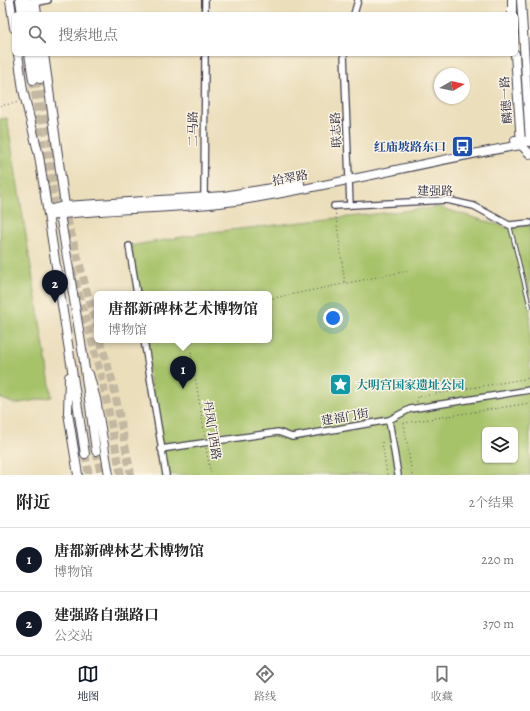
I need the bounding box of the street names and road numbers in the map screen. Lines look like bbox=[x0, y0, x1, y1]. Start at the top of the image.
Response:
street label: 麟德一路 bbox=[496, 75, 516, 125]
street label: 二马路 bbox=[185, 111, 201, 147]
street label: 联志路 bbox=[327, 112, 345, 148]
street label: 拾翠路 bbox=[271, 167, 309, 189]
street label: 建强路 bbox=[417, 183, 453, 199]
street label: 丹凤门西路 bbox=[199, 399, 225, 461]
street label: 建福门街 bbox=[320, 405, 371, 429]

